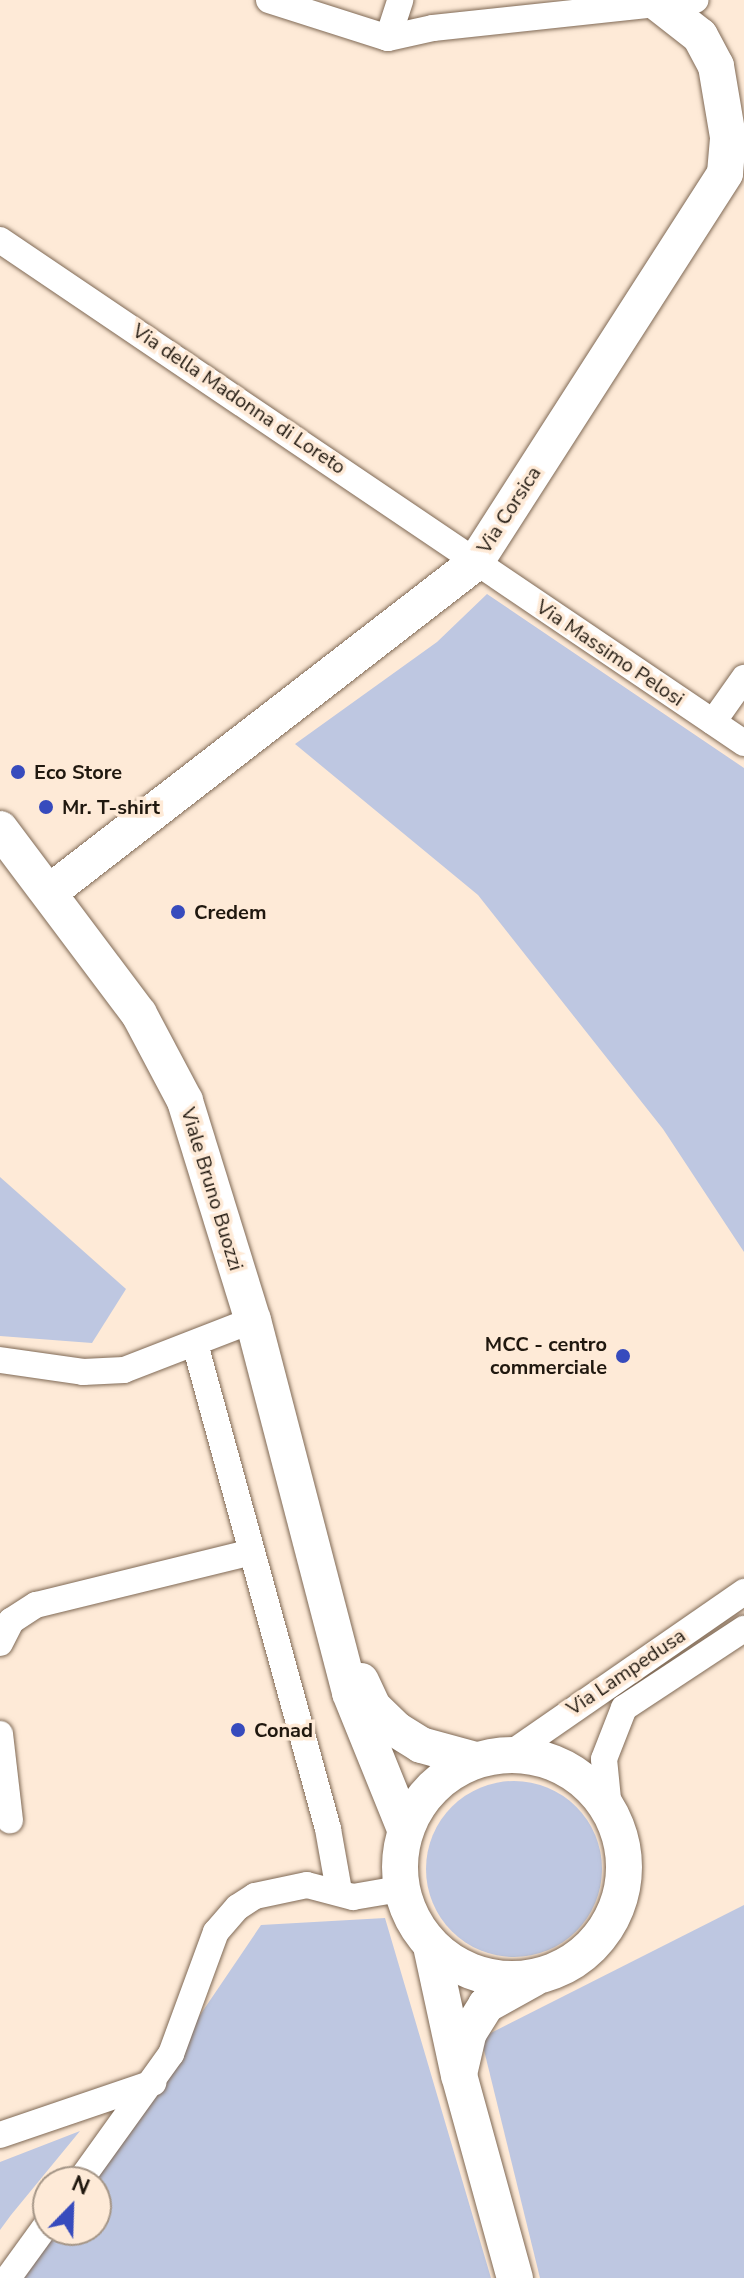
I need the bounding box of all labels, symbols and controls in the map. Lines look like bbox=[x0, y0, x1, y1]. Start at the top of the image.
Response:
street label: Via della Madonna di Loreto bbox=[128, 319, 350, 479]
street label: Via Corsica bbox=[472, 462, 546, 558]
street label: Via Massimo Pelosi bbox=[532, 595, 688, 711]
place label: Eco Store bbox=[34, 760, 122, 784]
marker: Eco Store bbox=[9, 763, 27, 781]
place label: Mr. T-shirt bbox=[62, 795, 160, 819]
marker: Mr. T-shirt bbox=[37, 798, 55, 816]
place label: Credem bbox=[194, 900, 266, 924]
marker: Credem bbox=[169, 903, 187, 921]
street label: Viale Bruno Buozzi bbox=[176, 1105, 248, 1273]
place label: MCC - centro commerciale bbox=[485, 1332, 607, 1379]
marker: MCC - centro commerciale bbox=[614, 1347, 632, 1365]
street label: Via Lampedusa bbox=[562, 1623, 690, 1721]
place label: Conad bbox=[254, 1718, 313, 1742]
marker: Conad bbox=[229, 1721, 247, 1739]
north arrow bbox=[32, 2166, 112, 2246]
text: N bbox=[67, 2169, 94, 2203]

